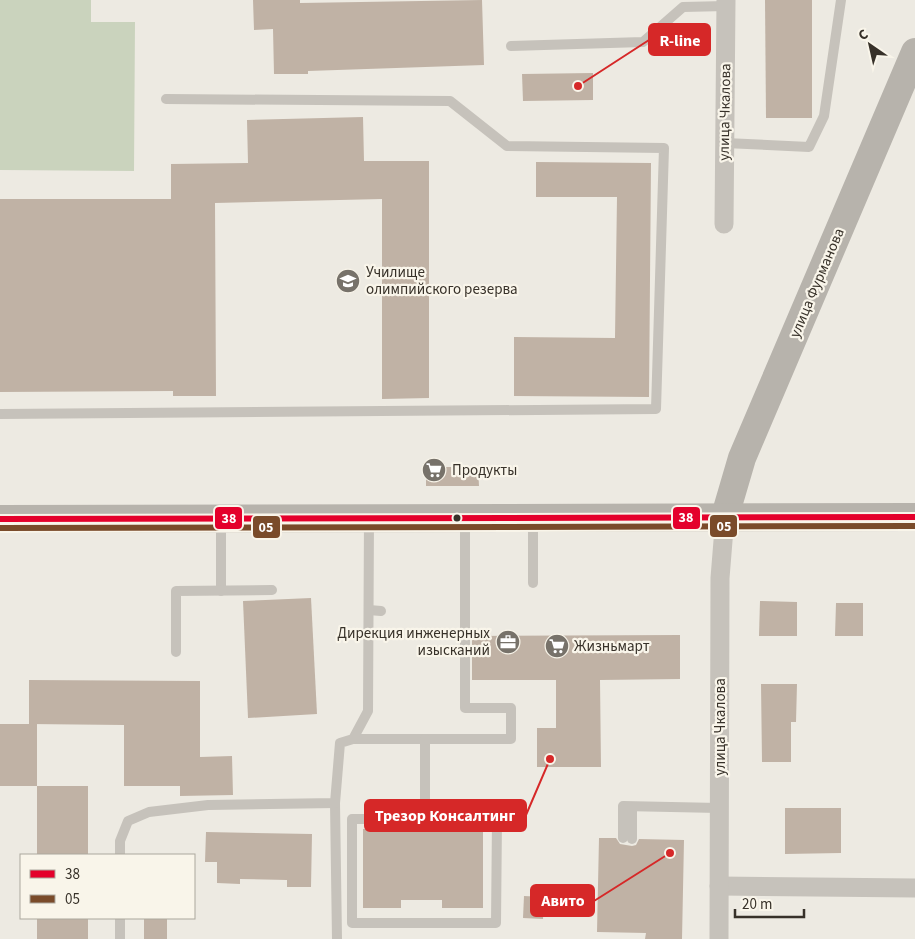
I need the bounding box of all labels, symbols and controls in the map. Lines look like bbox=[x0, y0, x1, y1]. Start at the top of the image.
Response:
north arrow bbox=[845, 20, 895, 70]
callout: R-line bbox=[649, 24, 710, 55]
text: С bbox=[854, 24, 872, 46]
text: R-line bbox=[659, 30, 701, 52]
street label: улица Чкалова bbox=[714, 63, 736, 161]
street label: улица Фурманова bbox=[784, 225, 850, 341]
place label: Училище олимпийского резерва bbox=[366, 262, 518, 300]
school or university icon: Училище олимпийского резерва bbox=[335, 268, 361, 294]
supermarket icon: Продукты bbox=[421, 457, 447, 483]
place label: Продукты bbox=[452, 460, 517, 481]
line badge: 38 bbox=[214, 506, 243, 530]
line badge: 38 bbox=[672, 506, 701, 530]
text: 38 bbox=[679, 508, 693, 528]
text: 38 bbox=[222, 509, 236, 529]
unlabelled marker bbox=[452, 513, 462, 523]
line badge: 05 bbox=[709, 514, 738, 538]
line badge: 05 bbox=[252, 515, 281, 539]
text: 05 bbox=[717, 517, 731, 537]
text: 05 bbox=[259, 518, 273, 538]
place label: Дирекция инженерных изысканий bbox=[337, 623, 490, 661]
office icon: Дирекция инженерных изысканий bbox=[495, 629, 521, 655]
supermarket icon: Жизньмарт bbox=[544, 633, 570, 659]
place label: Жизньмарт bbox=[574, 636, 650, 657]
street label: улица Чкалова bbox=[710, 678, 731, 776]
callout: Трезор Консалтинг bbox=[365, 800, 526, 831]
text: Трезор Консалтинг bbox=[375, 805, 515, 827]
legend bbox=[20, 854, 195, 919]
text: 38 bbox=[65, 864, 80, 885]
callout: Авито bbox=[531, 885, 594, 916]
scale bar bbox=[735, 886, 804, 918]
text: 05 bbox=[65, 889, 80, 910]
text: Авито bbox=[540, 890, 585, 912]
text: 20 m bbox=[742, 894, 772, 915]

